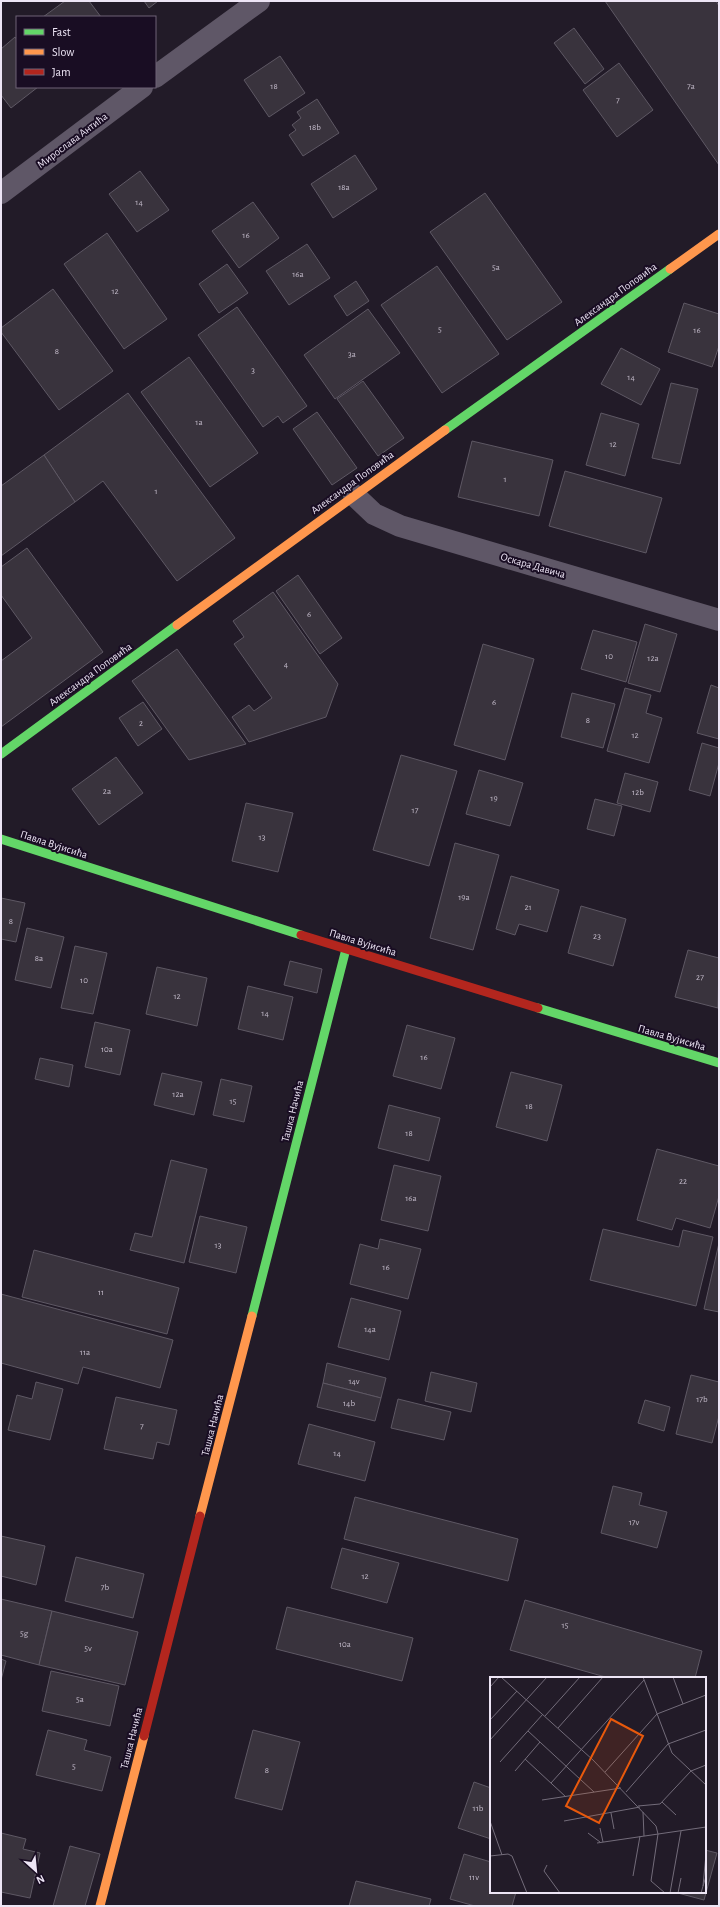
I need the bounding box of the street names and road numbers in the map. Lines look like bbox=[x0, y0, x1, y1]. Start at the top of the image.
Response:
street label: Мирослава Антића bbox=[35, 111, 109, 170]
street label: Александра Поповића bbox=[572, 261, 659, 328]
street label: Александра Поповића bbox=[309, 449, 396, 516]
street label: Оскара Давича bbox=[499, 551, 567, 580]
street label: Александра Поповића bbox=[47, 641, 134, 708]
street label: Павла Вујисића bbox=[19, 828, 89, 860]
street label: Павла Вујисића bbox=[328, 927, 398, 958]
street label: Павла Вујисића bbox=[637, 1023, 707, 1052]
street label: Ташка Начића bbox=[280, 1079, 305, 1143]
street label: Ташка Начића bbox=[200, 1393, 225, 1457]
street label: Ташка Начића bbox=[119, 1706, 144, 1770]

